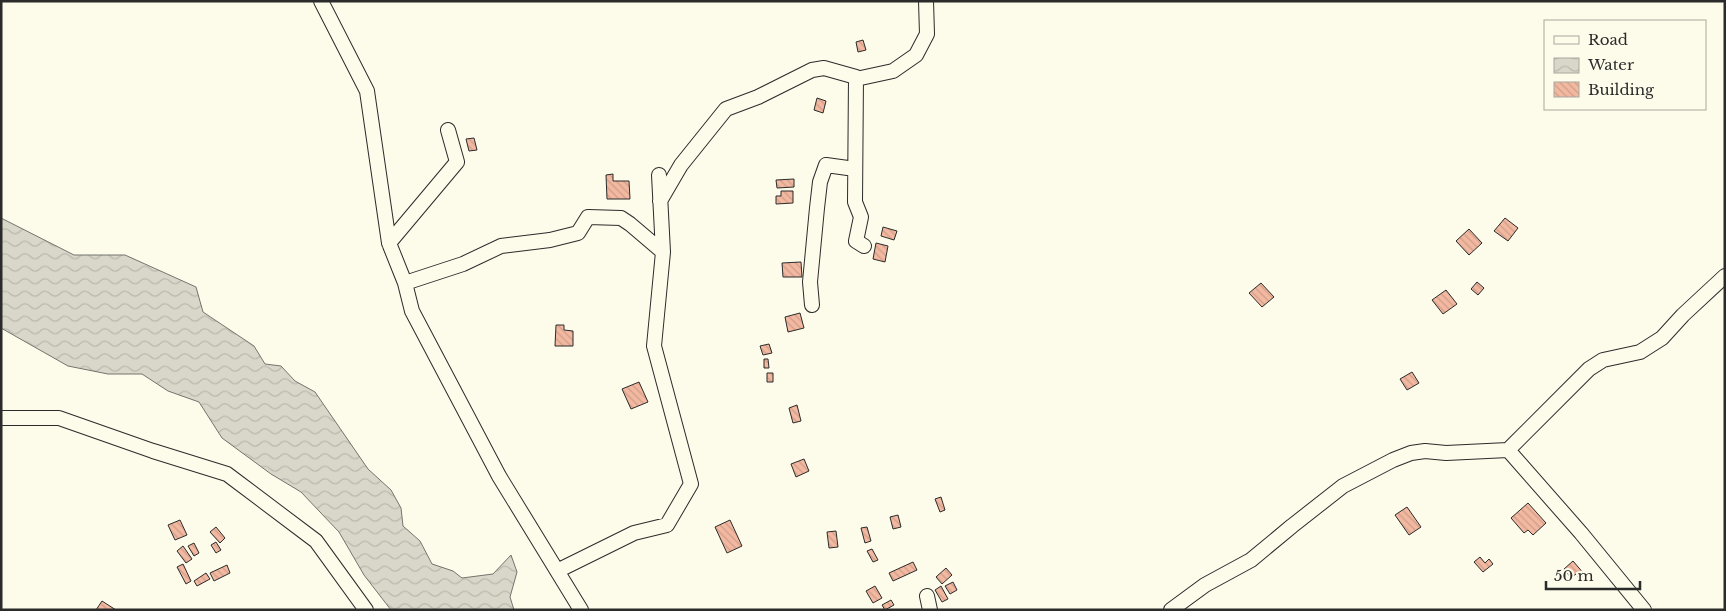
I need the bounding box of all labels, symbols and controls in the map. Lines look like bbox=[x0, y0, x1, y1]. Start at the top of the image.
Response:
legend bbox=[1544, 20, 1706, 110]
text: Road bbox=[1588, 30, 1628, 49]
text: Water bbox=[1587, 55, 1635, 74]
text: Building bbox=[1588, 80, 1655, 99]
scale bar bbox=[1546, 558, 1640, 590]
text: 50 m bbox=[1554, 566, 1594, 585]

